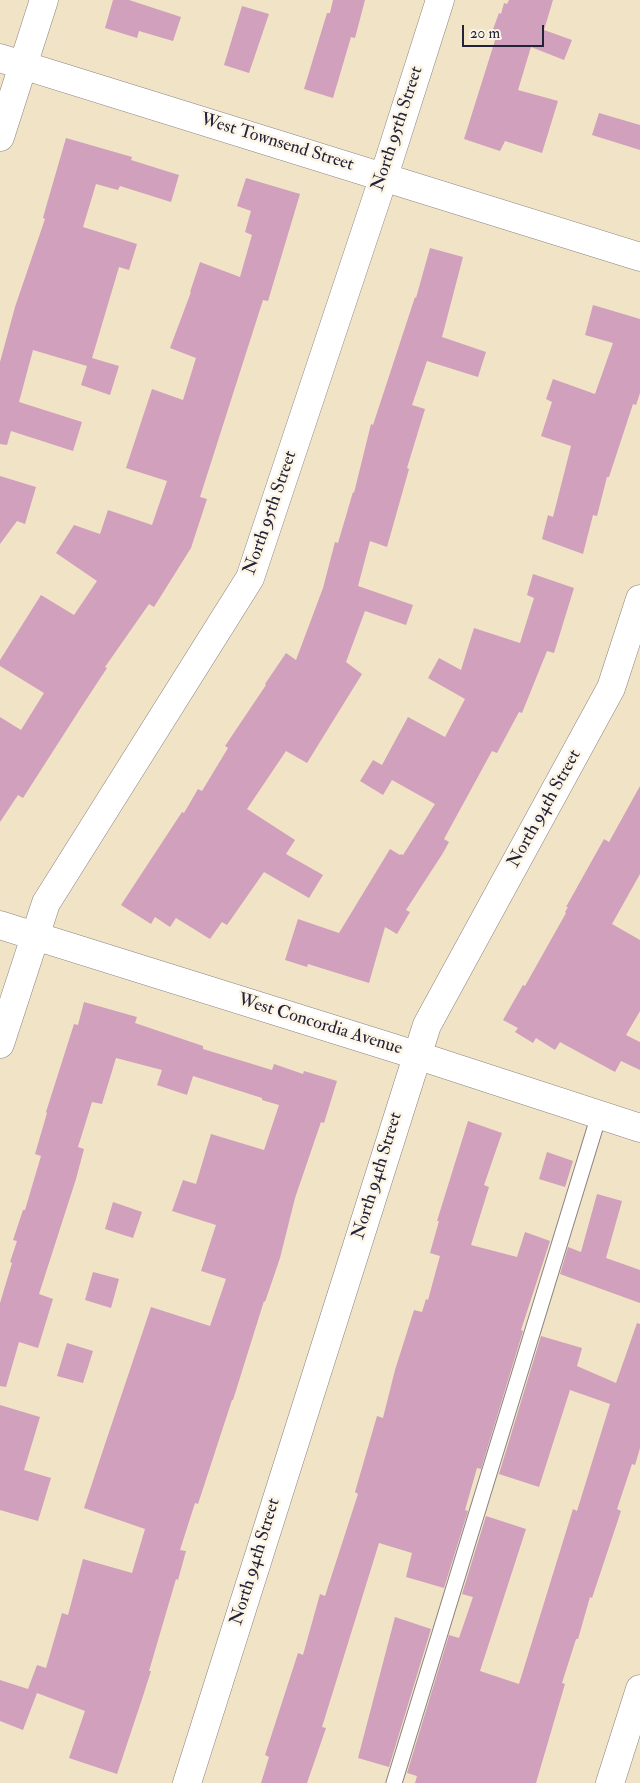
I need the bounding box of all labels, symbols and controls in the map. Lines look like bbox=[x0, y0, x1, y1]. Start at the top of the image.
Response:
scale bar bbox=[465, 15, 548, 47]
text: 20 m bbox=[470, 24, 500, 43]
street label: North 95th Street bbox=[368, 64, 428, 194]
street label: West Townsend Street bbox=[198, 109, 356, 177]
street label: North 95th Street bbox=[240, 448, 302, 578]
street label: North 94th Street bbox=[504, 746, 586, 872]
street label: West Concordia Avenue bbox=[235, 990, 405, 1060]
street label: North 94th Street bbox=[348, 1110, 408, 1242]
street label: North 94th Street bbox=[226, 1496, 286, 1628]

